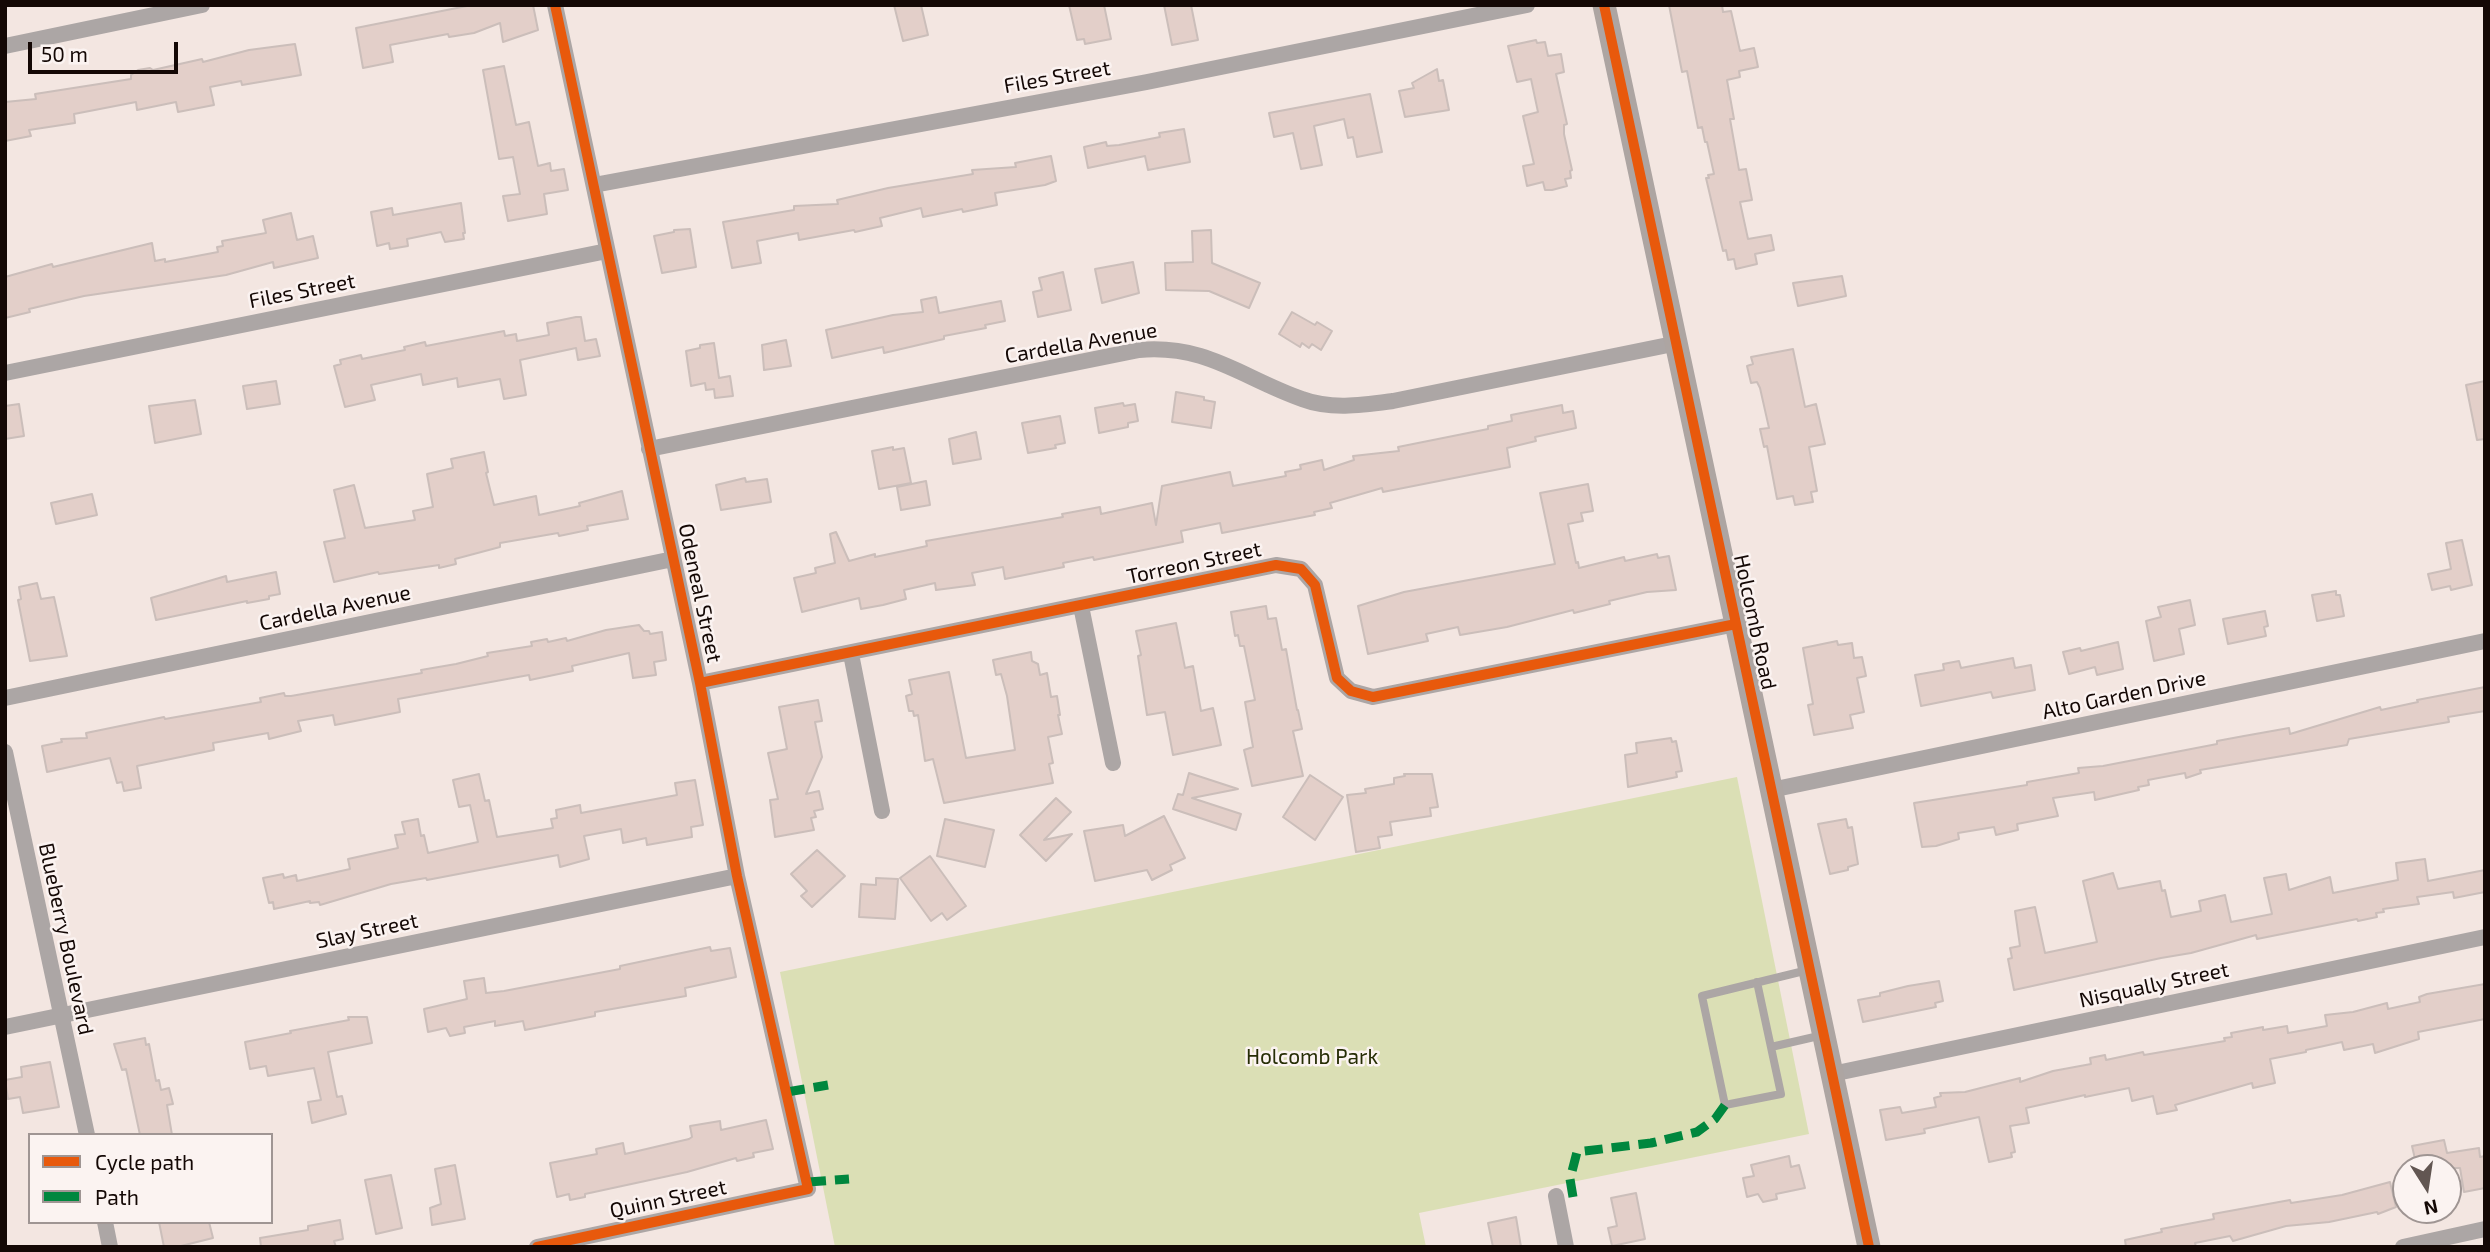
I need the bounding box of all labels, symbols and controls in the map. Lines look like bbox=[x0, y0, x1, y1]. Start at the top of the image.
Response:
scale bar bbox=[32, 28, 182, 72]
text: 50 m bbox=[41, 41, 88, 66]
street label: Files Street bbox=[1002, 55, 1112, 99]
street label: Files Street bbox=[247, 268, 357, 314]
street label: Cardella Avenue bbox=[1003, 317, 1159, 369]
street label: Odeneal Street bbox=[673, 521, 727, 665]
street label: Torreon Street bbox=[1124, 536, 1264, 590]
street label: Holcomb Road bbox=[1728, 552, 1782, 692]
street label: Cardella Avenue bbox=[257, 580, 413, 636]
street label: Alto Garden Drive bbox=[2040, 665, 2208, 725]
street label: Blueberry Boulevard bbox=[33, 841, 99, 1037]
street label: Slay Street bbox=[314, 908, 420, 954]
street label: Nisqually Street bbox=[2077, 957, 2231, 1013]
park label: Holcomb Park bbox=[1246, 1044, 1378, 1070]
legend bbox=[28, 1133, 273, 1224]
text: Cycle path bbox=[95, 1149, 194, 1174]
north arrow bbox=[2392, 1154, 2462, 1224]
street label: Quinn Street bbox=[607, 1174, 729, 1224]
text: Path bbox=[95, 1184, 139, 1209]
text: N bbox=[2422, 1195, 2440, 1221]

